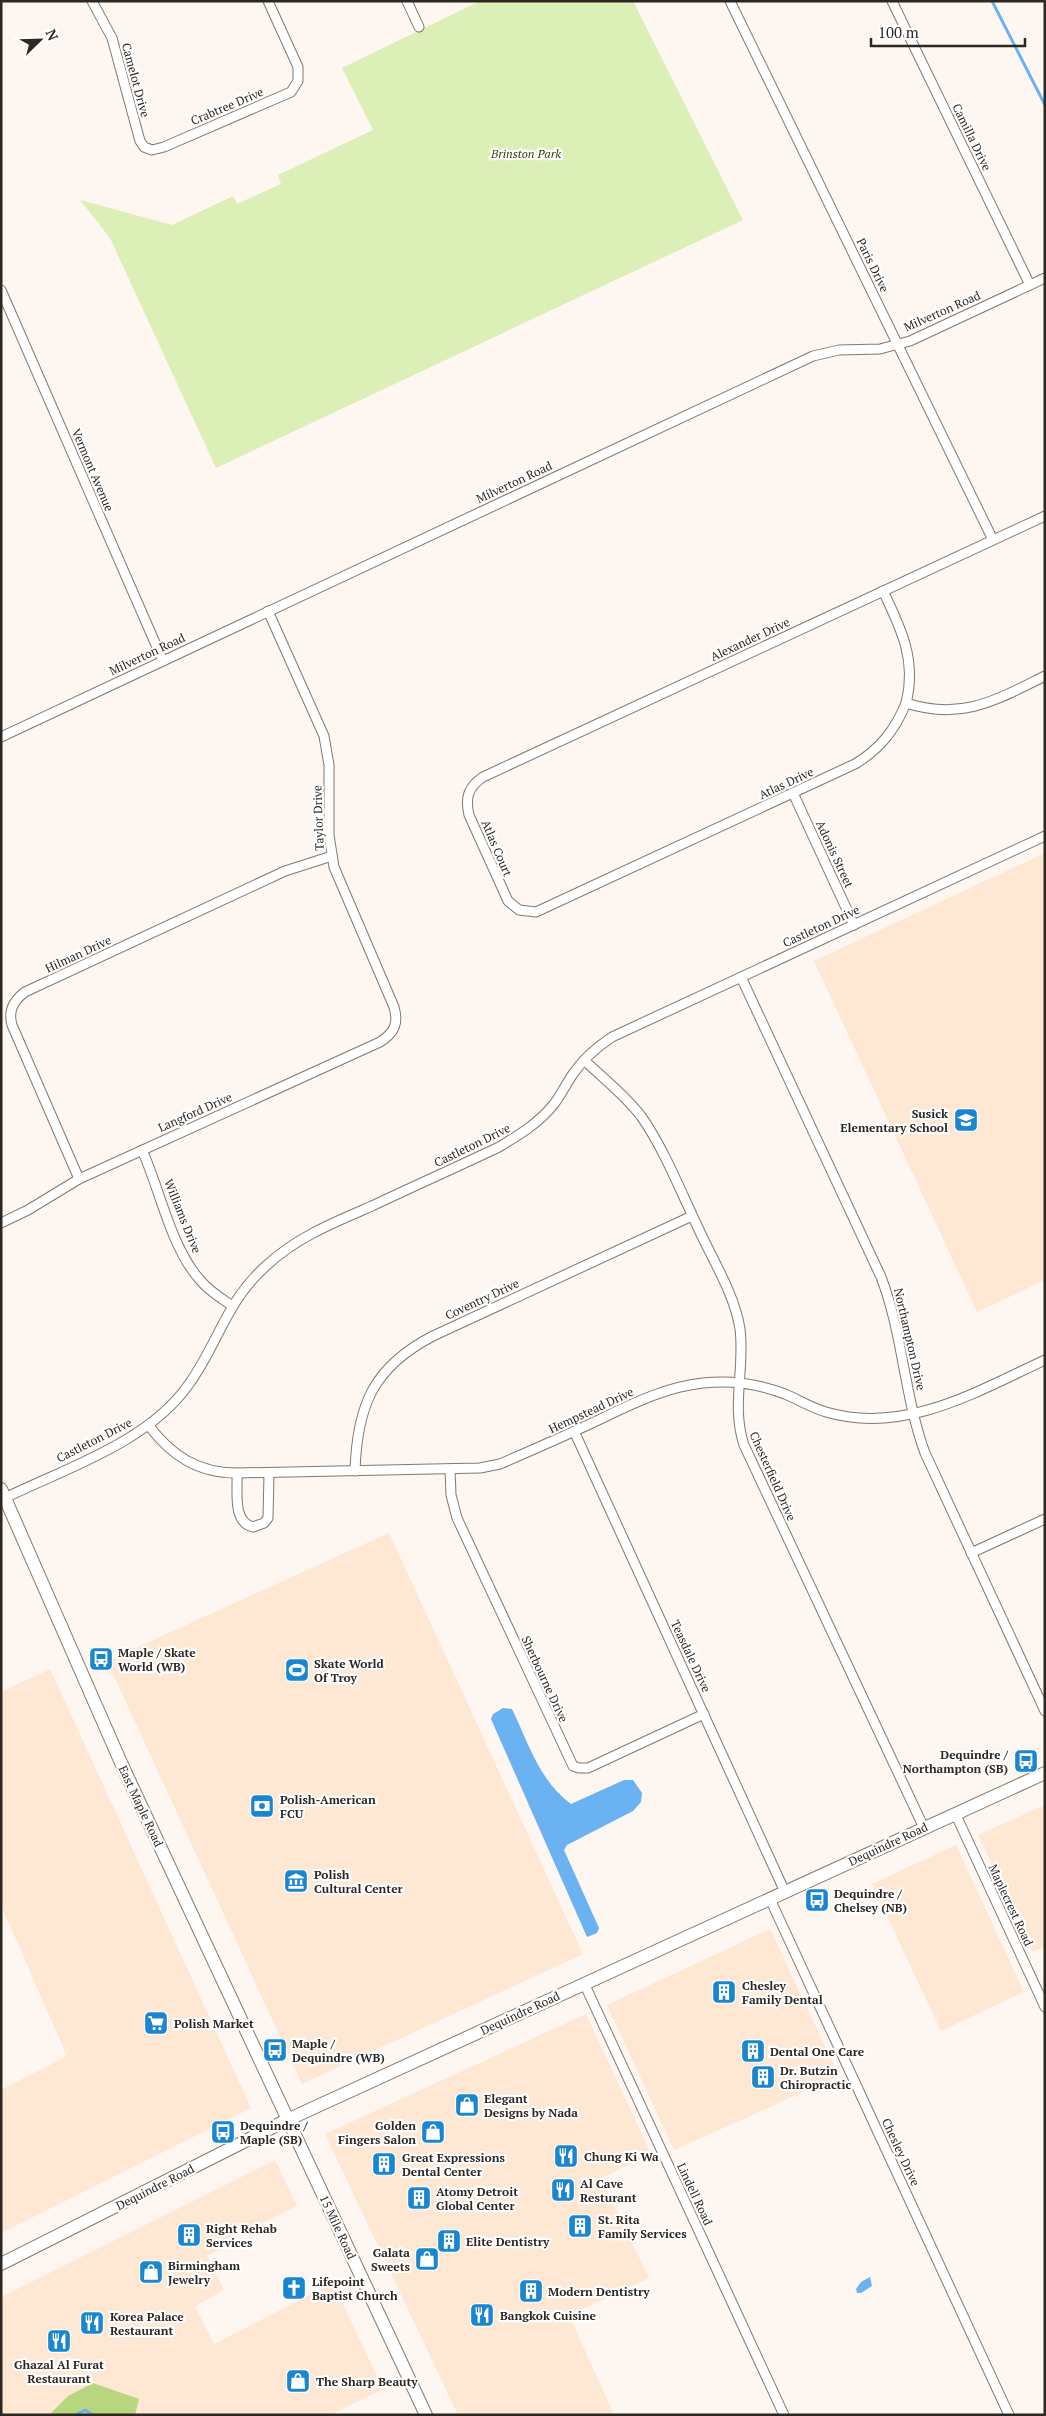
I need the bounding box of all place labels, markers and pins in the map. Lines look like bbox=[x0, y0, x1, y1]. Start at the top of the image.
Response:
place label: Susick Elementary School bbox=[840, 1106, 948, 1135]
school or university icon: Susick Elementary School bbox=[953, 1107, 979, 1133]
place label: Maple / Skate World (WB) bbox=[118, 1645, 196, 1674]
bus stop icon: Maple / Skate World (WB) bbox=[88, 1646, 114, 1672]
place label: Skate World Of Troy bbox=[314, 1656, 385, 1685]
sports icon: Skate World Of Troy bbox=[284, 1657, 310, 1683]
place label: Dequindre / Northampton (SB) bbox=[903, 1747, 1009, 1776]
bus stop icon: Dequindre / Northampton (SB) bbox=[1013, 1748, 1039, 1774]
place label: Polish-American FCU bbox=[280, 1792, 376, 1821]
bank icon: Polish-American FCU bbox=[249, 1793, 275, 1819]
place label: Polish Cultural Center bbox=[314, 1867, 404, 1896]
museum icon: Polish Cultural Center bbox=[283, 1868, 309, 1894]
place label: Dequindre / Chelsey (NB) bbox=[834, 1886, 907, 1915]
bus stop icon: Dequindre / Chelsey (NB) bbox=[804, 1887, 830, 1913]
place label: Chesley Family Dental bbox=[742, 1978, 823, 2007]
building icon: Chesley Family Dental bbox=[711, 1979, 737, 2005]
supermarket icon: Polish Market bbox=[143, 2010, 169, 2036]
place label: Polish Market bbox=[174, 2016, 254, 2031]
place label: Maple / Dequindre (WB) bbox=[292, 2036, 385, 2065]
bus stop icon: Maple / Dequindre (WB) bbox=[262, 2037, 288, 2063]
building icon: Dental One Care bbox=[740, 2038, 766, 2064]
place label: Dental One Care bbox=[770, 2044, 865, 2059]
place label: Dr. Butzin Chiropractic bbox=[780, 2063, 851, 2092]
building icon: Dr. Butzin Chiropractic bbox=[750, 2064, 776, 2090]
place label: Elegant Designs by Nada bbox=[484, 2091, 578, 2120]
shop icon: Elegant Designs by Nada bbox=[454, 2092, 480, 2118]
place label: Dequindre / Maple (SB) bbox=[240, 2118, 309, 2147]
place label: Golden Fingers Salon bbox=[338, 2118, 416, 2147]
bus stop icon: Dequindre / Maple (SB) bbox=[210, 2119, 236, 2145]
shop icon: Golden Fingers Salon bbox=[420, 2119, 446, 2145]
restaurant icon: Chung Ki Wa bbox=[553, 2143, 579, 2169]
place label: Chung Ki Wa bbox=[584, 2149, 659, 2164]
place label: Great Expressions Dental Center bbox=[402, 2150, 505, 2179]
building icon: Great Expressions Dental Center bbox=[371, 2151, 397, 2177]
place label: Al Cave Resturant bbox=[580, 2176, 637, 2205]
restaurant icon: Al Cave Resturant bbox=[550, 2177, 576, 2203]
place label: Atomy Detroit Global Center bbox=[436, 2184, 518, 2213]
building icon: Atomy Detroit Global Center bbox=[406, 2185, 432, 2211]
place label: St. Rita Family Services bbox=[598, 2212, 687, 2241]
building icon: St. Rita Family Services bbox=[567, 2213, 593, 2239]
place label: Right Rehab Services bbox=[206, 2221, 277, 2250]
building icon: Right Rehab Services bbox=[176, 2222, 202, 2248]
building icon: Elite Dentistry bbox=[436, 2228, 462, 2254]
place label: Elite Dentistry bbox=[466, 2234, 550, 2249]
place label: Galata Sweets bbox=[371, 2245, 411, 2274]
shop icon: Galata Sweets bbox=[414, 2246, 440, 2272]
place label: Birmingham Jewelry bbox=[168, 2258, 240, 2287]
shop icon: Birmingham Jewelry bbox=[138, 2259, 164, 2285]
place label: Lifepoint Baptist Church bbox=[312, 2274, 398, 2303]
church icon: Lifepoint Baptist Church bbox=[281, 2275, 307, 2301]
building icon: Modern Dentistry bbox=[518, 2278, 544, 2304]
place label: Modern Dentistry bbox=[548, 2284, 650, 2299]
restaurant icon: Bangkok Cuisine bbox=[469, 2302, 495, 2328]
place label: Bangkok Cuisine bbox=[500, 2308, 597, 2323]
place label: Korea Palace Restaurant bbox=[110, 2309, 184, 2338]
restaurant icon: Korea Palace Restaurant bbox=[79, 2310, 105, 2336]
restaurant icon: Ghazal Al Furat Restaurant bbox=[46, 2328, 72, 2354]
place label: Ghazal Al Furat Restaurant bbox=[14, 2357, 104, 2386]
shop icon: The Sharp Beauty bbox=[285, 2368, 311, 2394]
place label: The Sharp Beauty bbox=[316, 2374, 418, 2389]

